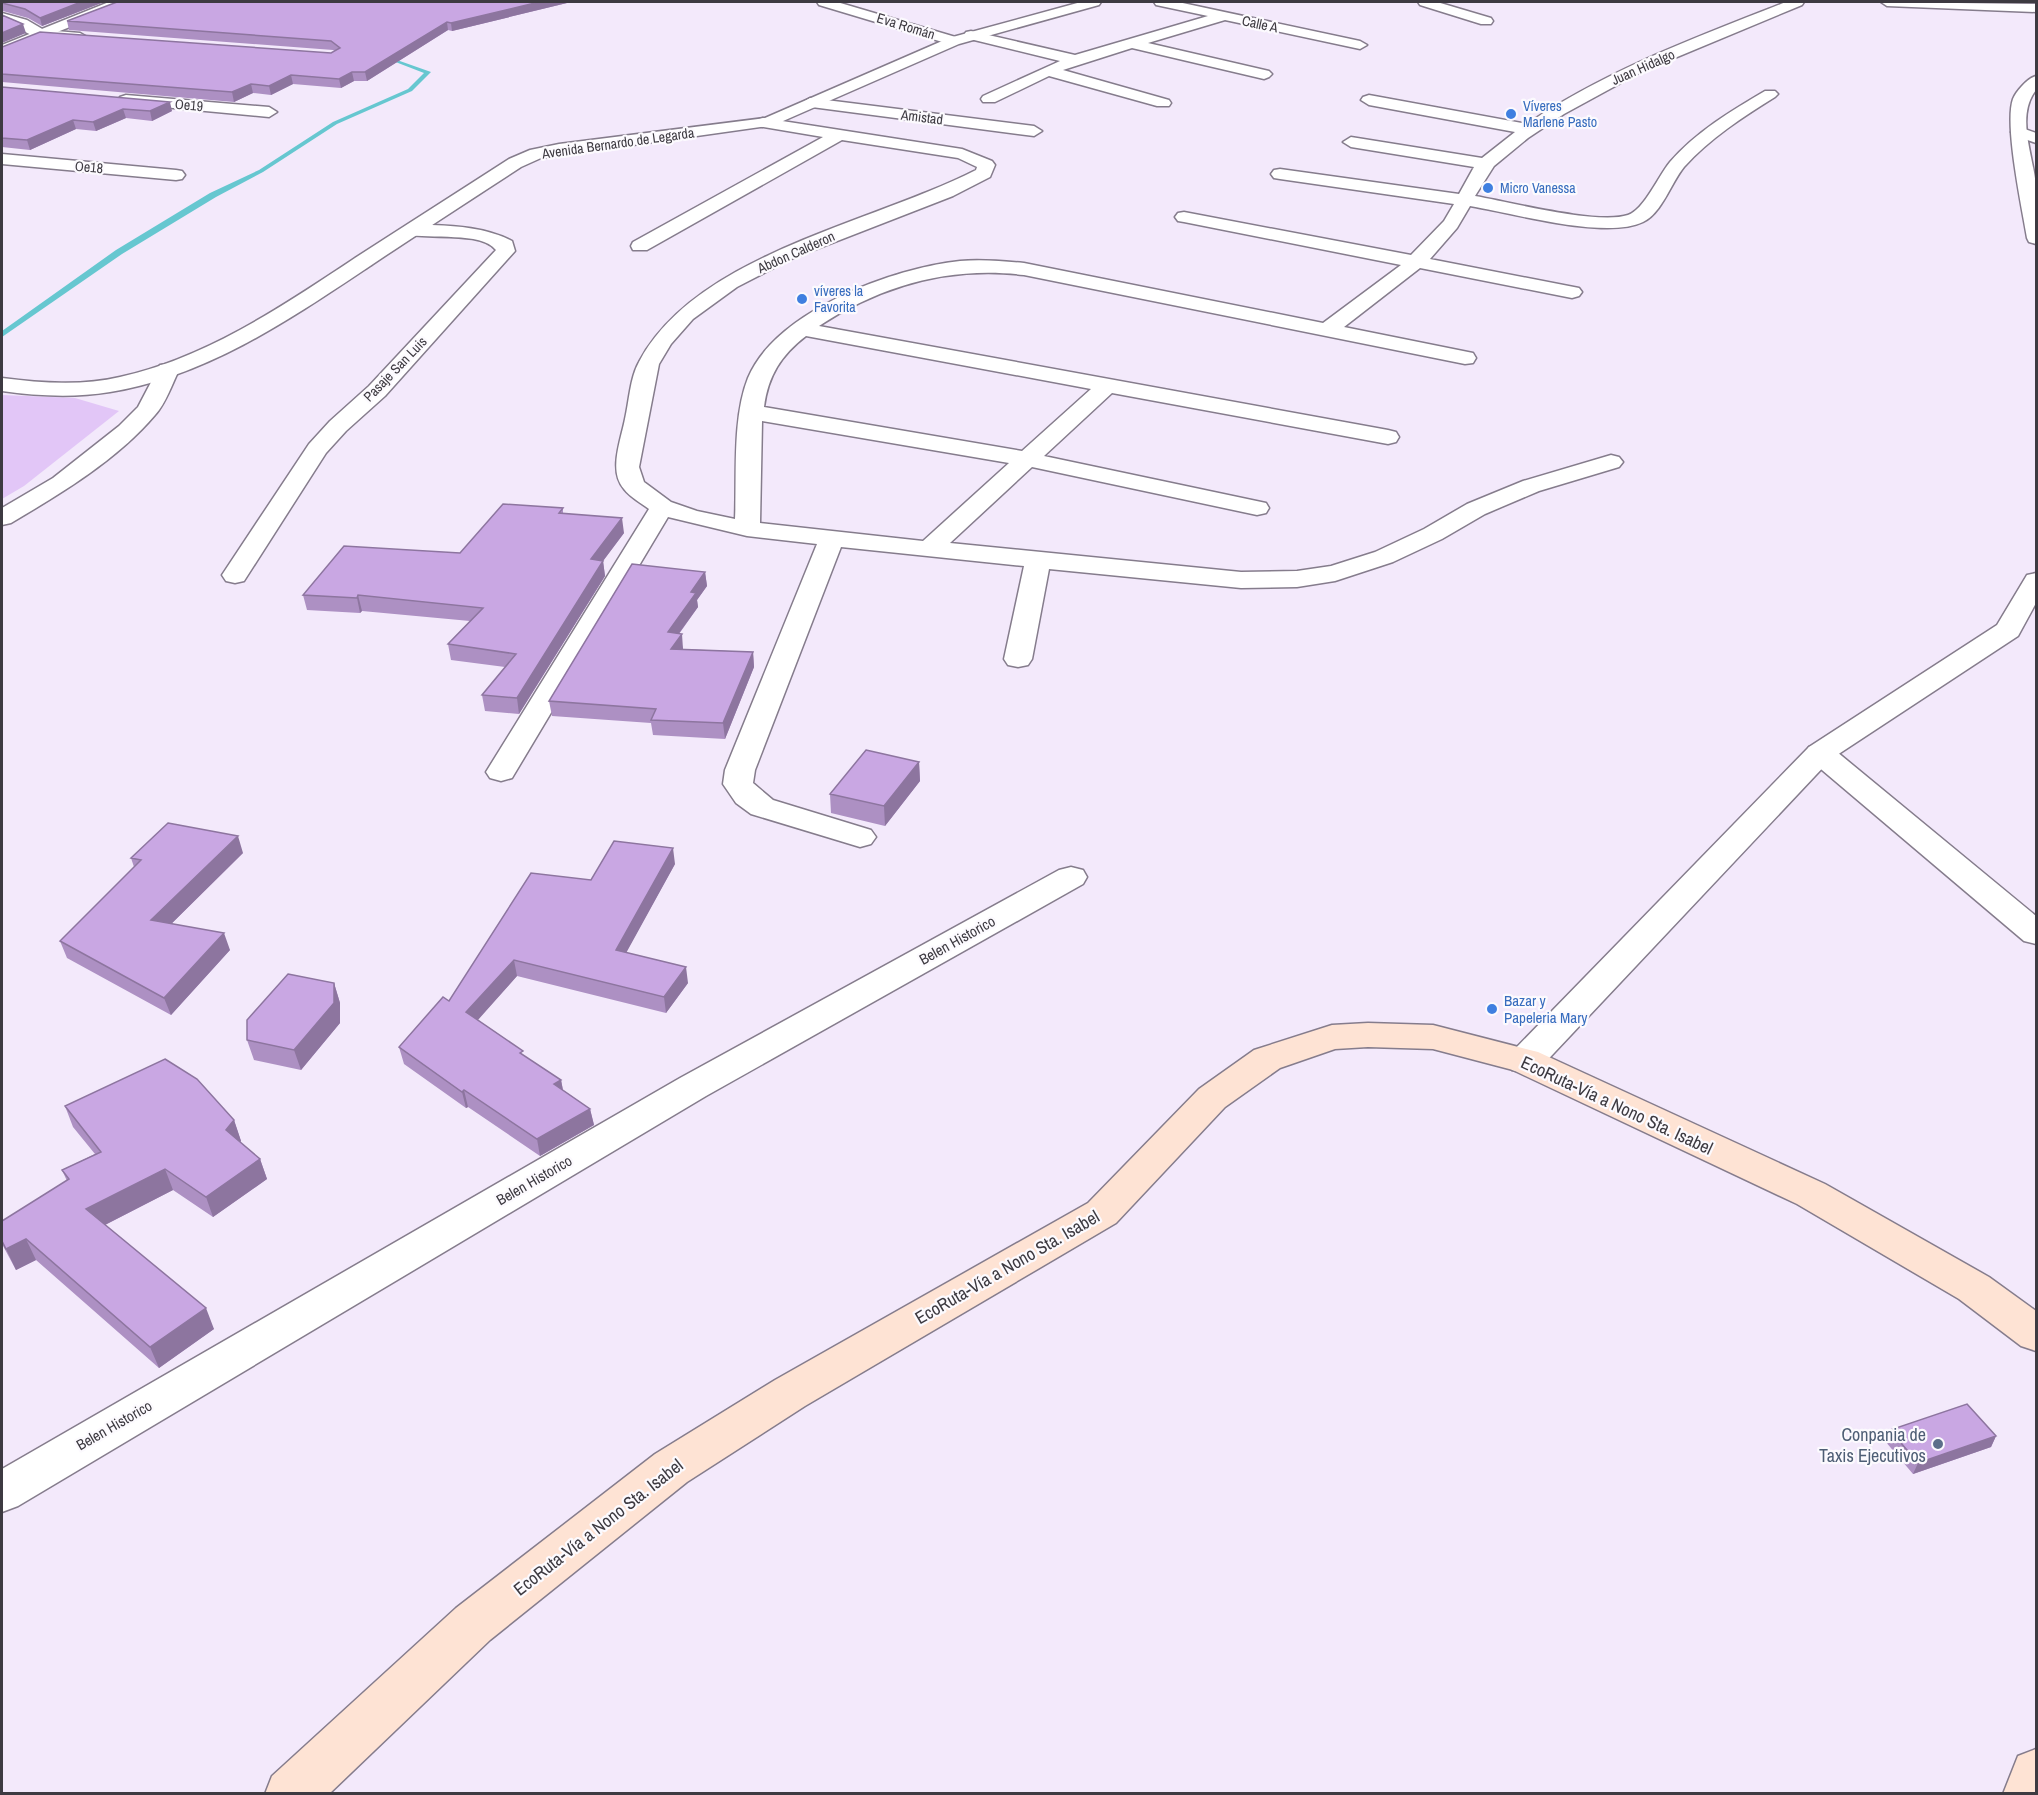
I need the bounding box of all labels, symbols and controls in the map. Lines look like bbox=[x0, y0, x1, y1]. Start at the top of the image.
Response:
street label: Eva Román bbox=[875, 9, 937, 43]
street label: Calle A bbox=[1240, 11, 1280, 37]
street label: Juan Hidalgo bbox=[1608, 45, 1678, 89]
street label: Oe19 bbox=[174, 95, 204, 115]
place label: Víveres Marlene Pasto bbox=[1523, 97, 1597, 131]
street label: Amistad bbox=[899, 105, 944, 128]
marker: Víveres Marlene Pasto bbox=[1504, 107, 1518, 121]
street label: Avenida Bernardo de Legarda bbox=[540, 123, 696, 163]
street label: Oe18 bbox=[74, 157, 104, 177]
place label: Micro Vanessa bbox=[1500, 179, 1576, 197]
marker: Micro Vanessa bbox=[1481, 181, 1495, 195]
street label: Abdon Calderon bbox=[754, 227, 838, 278]
place label: víveres la Favorita bbox=[814, 282, 864, 316]
marker: víveres la Favorita bbox=[795, 292, 809, 306]
street label: Pasaje San Luis bbox=[359, 332, 431, 405]
street label: Belen Historico bbox=[915, 910, 999, 970]
place label: Bazar y Papeleria Mary bbox=[1504, 990, 1588, 1028]
marker: Bazar y Papeleria Mary bbox=[1485, 1002, 1499, 1016]
street label: EcoRuta-Vía a Nono Sta. Isabel bbox=[1517, 1050, 1717, 1160]
street label: Belen Historico bbox=[492, 1150, 576, 1210]
street label: EcoRuta-Vía a Nono Sta. Isabel bbox=[910, 1204, 1104, 1330]
street label: Belen Historico bbox=[72, 1395, 156, 1455]
place label: Conpania de Taxis Ejecutivos bbox=[1819, 1422, 1926, 1468]
marker: Conpania de Taxis Ejecutivos bbox=[1931, 1437, 1945, 1451]
street label: EcoRuta-Vía a Nono Sta. Isabel bbox=[508, 1453, 688, 1601]

